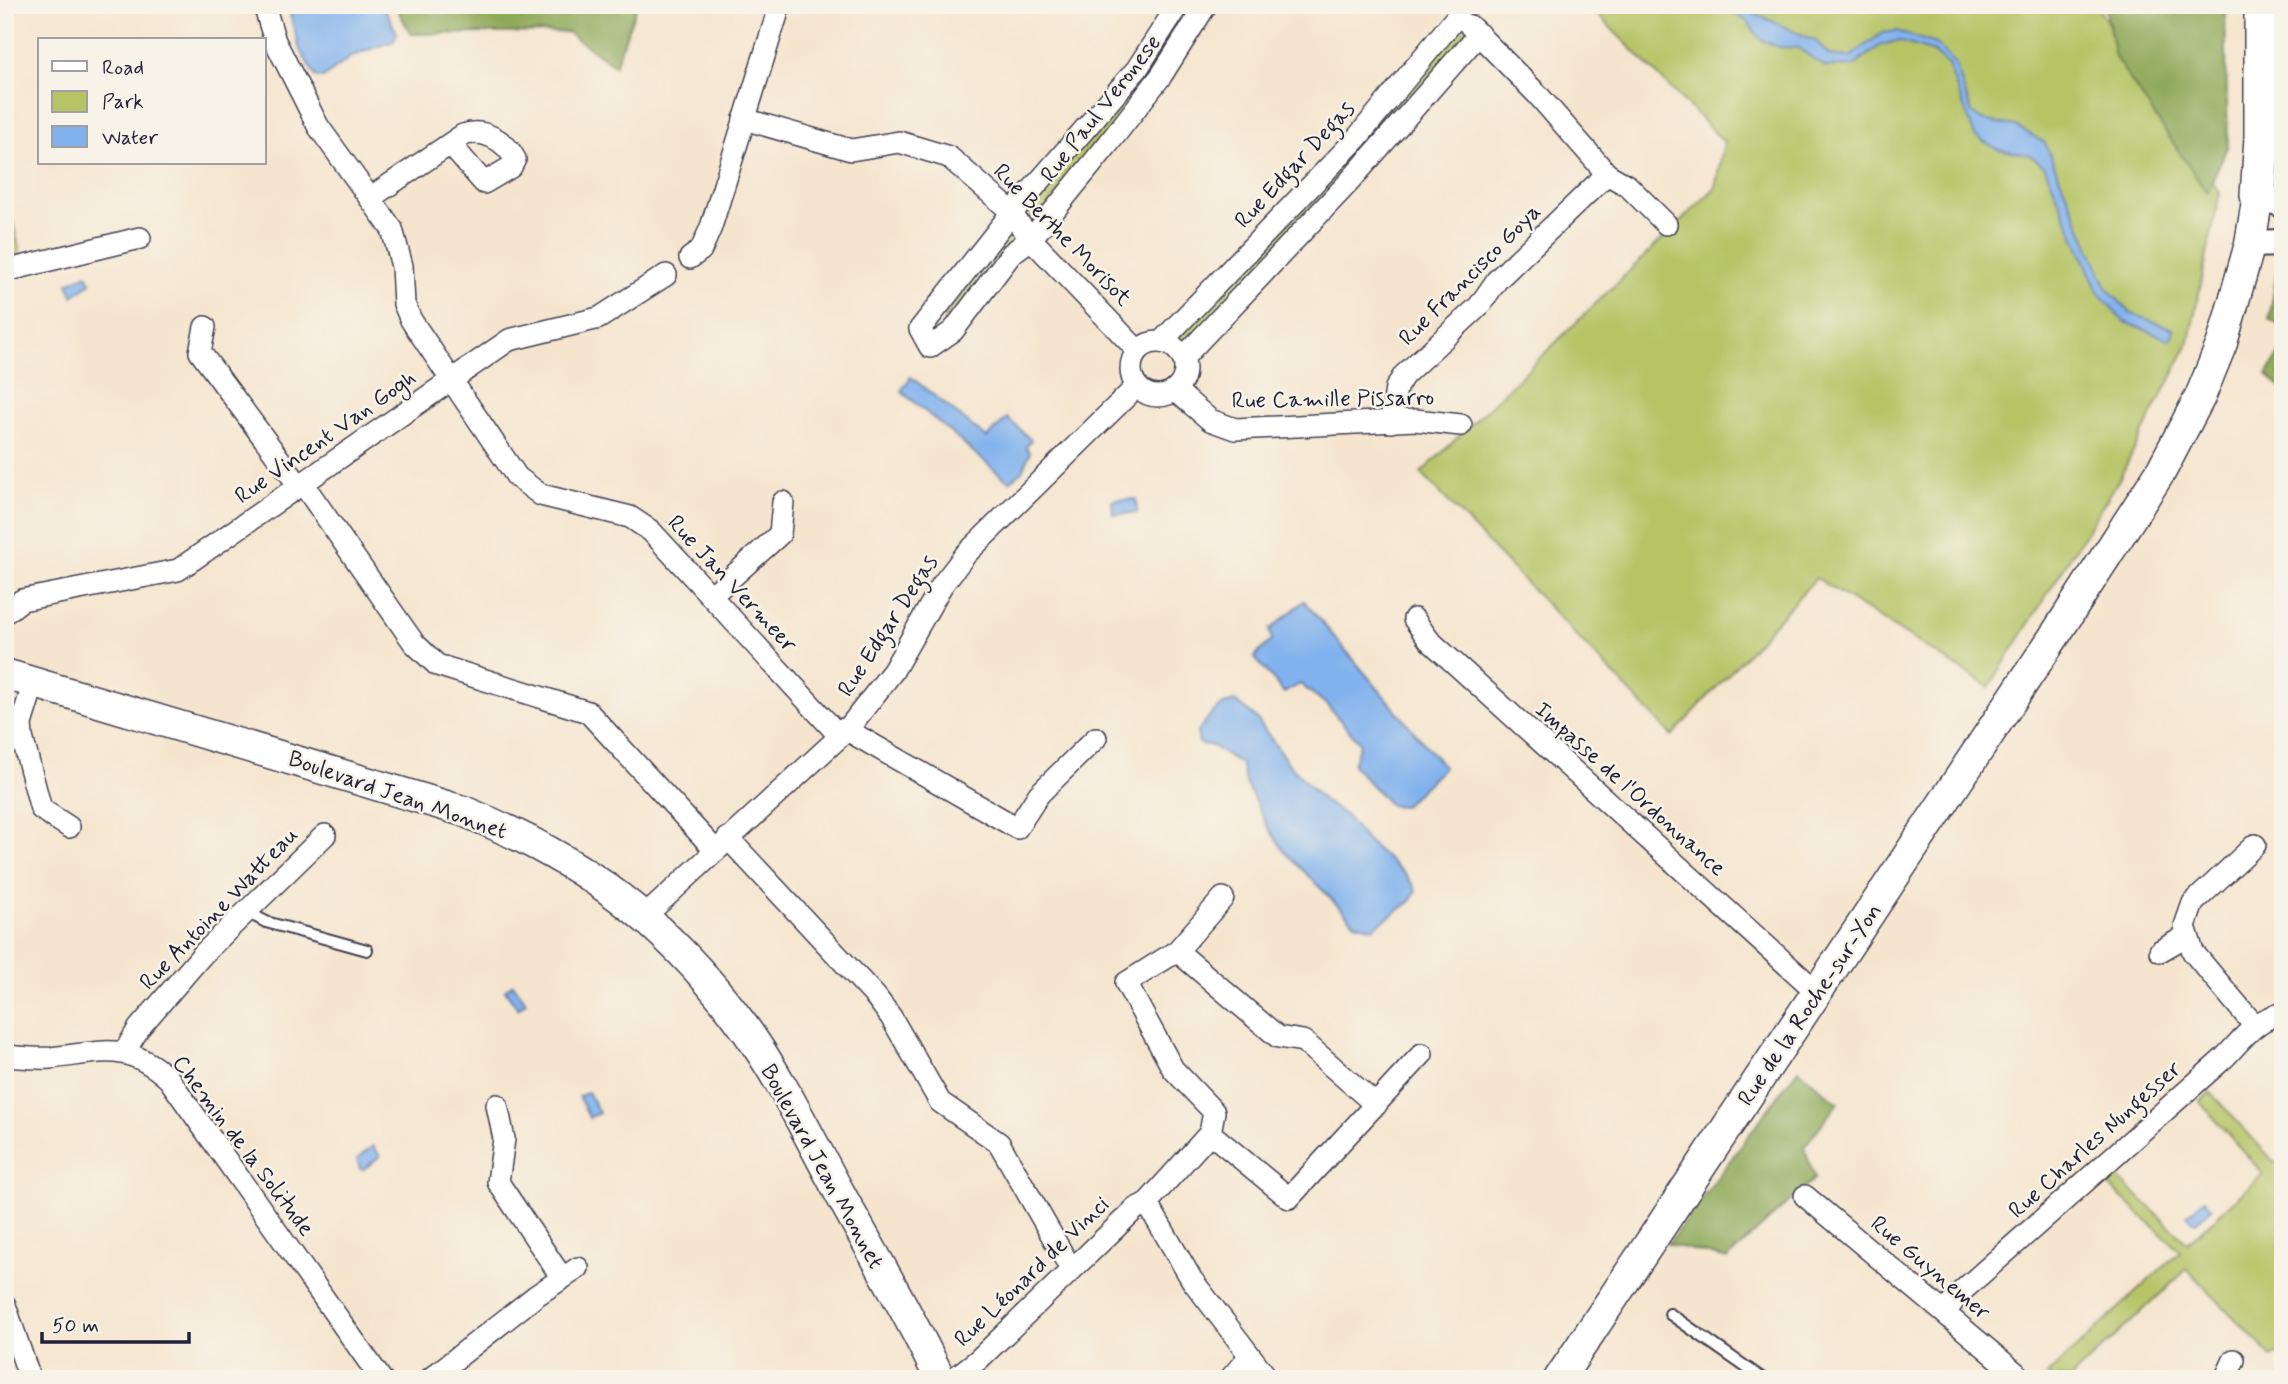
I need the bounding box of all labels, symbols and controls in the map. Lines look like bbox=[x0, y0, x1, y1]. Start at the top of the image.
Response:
street label: Rue Paul Veronese bbox=[1034, 29, 1169, 189]
legend bbox=[38, 38, 266, 164]
text: Road bbox=[102, 54, 144, 82]
text: Park bbox=[102, 88, 144, 116]
street label: Rue Edgar Degas bbox=[1229, 95, 1364, 237]
text: Water bbox=[102, 124, 158, 152]
street label: Rue Berthe Morisot bbox=[986, 158, 1138, 314]
street label: Rue Francisco Goya bbox=[1393, 198, 1548, 353]
street label: Rue Vincent Van Gogh bbox=[229, 364, 424, 513]
street label: Rue Camille Pissarro bbox=[1231, 383, 1435, 417]
street label: Rue Jan Vermeer bbox=[660, 509, 803, 660]
street label: Rue Edgar Degas bbox=[832, 549, 947, 704]
street label: Impasse de l'Ordonnance bbox=[1528, 696, 1732, 883]
street label: Boulevard Jean Monnet bbox=[284, 744, 511, 847]
street label: Rue Antoine Watteau bbox=[134, 821, 305, 997]
street label: Rue de la Roche-sur-Yon bbox=[1732, 898, 1890, 1112]
street label: Chemin de la Solitude bbox=[165, 1050, 320, 1243]
street label: Rue Charles Nungesser bbox=[2003, 1055, 2190, 1228]
street label: Boulevard Jean Monnet bbox=[753, 1059, 890, 1275]
street label: Rue Léonard de Vinci bbox=[948, 1191, 1116, 1354]
street label: Rue Guynemer bbox=[1864, 1210, 1996, 1328]
scale bar bbox=[42, 1300, 189, 1344]
text: 50 m bbox=[52, 1312, 99, 1340]

